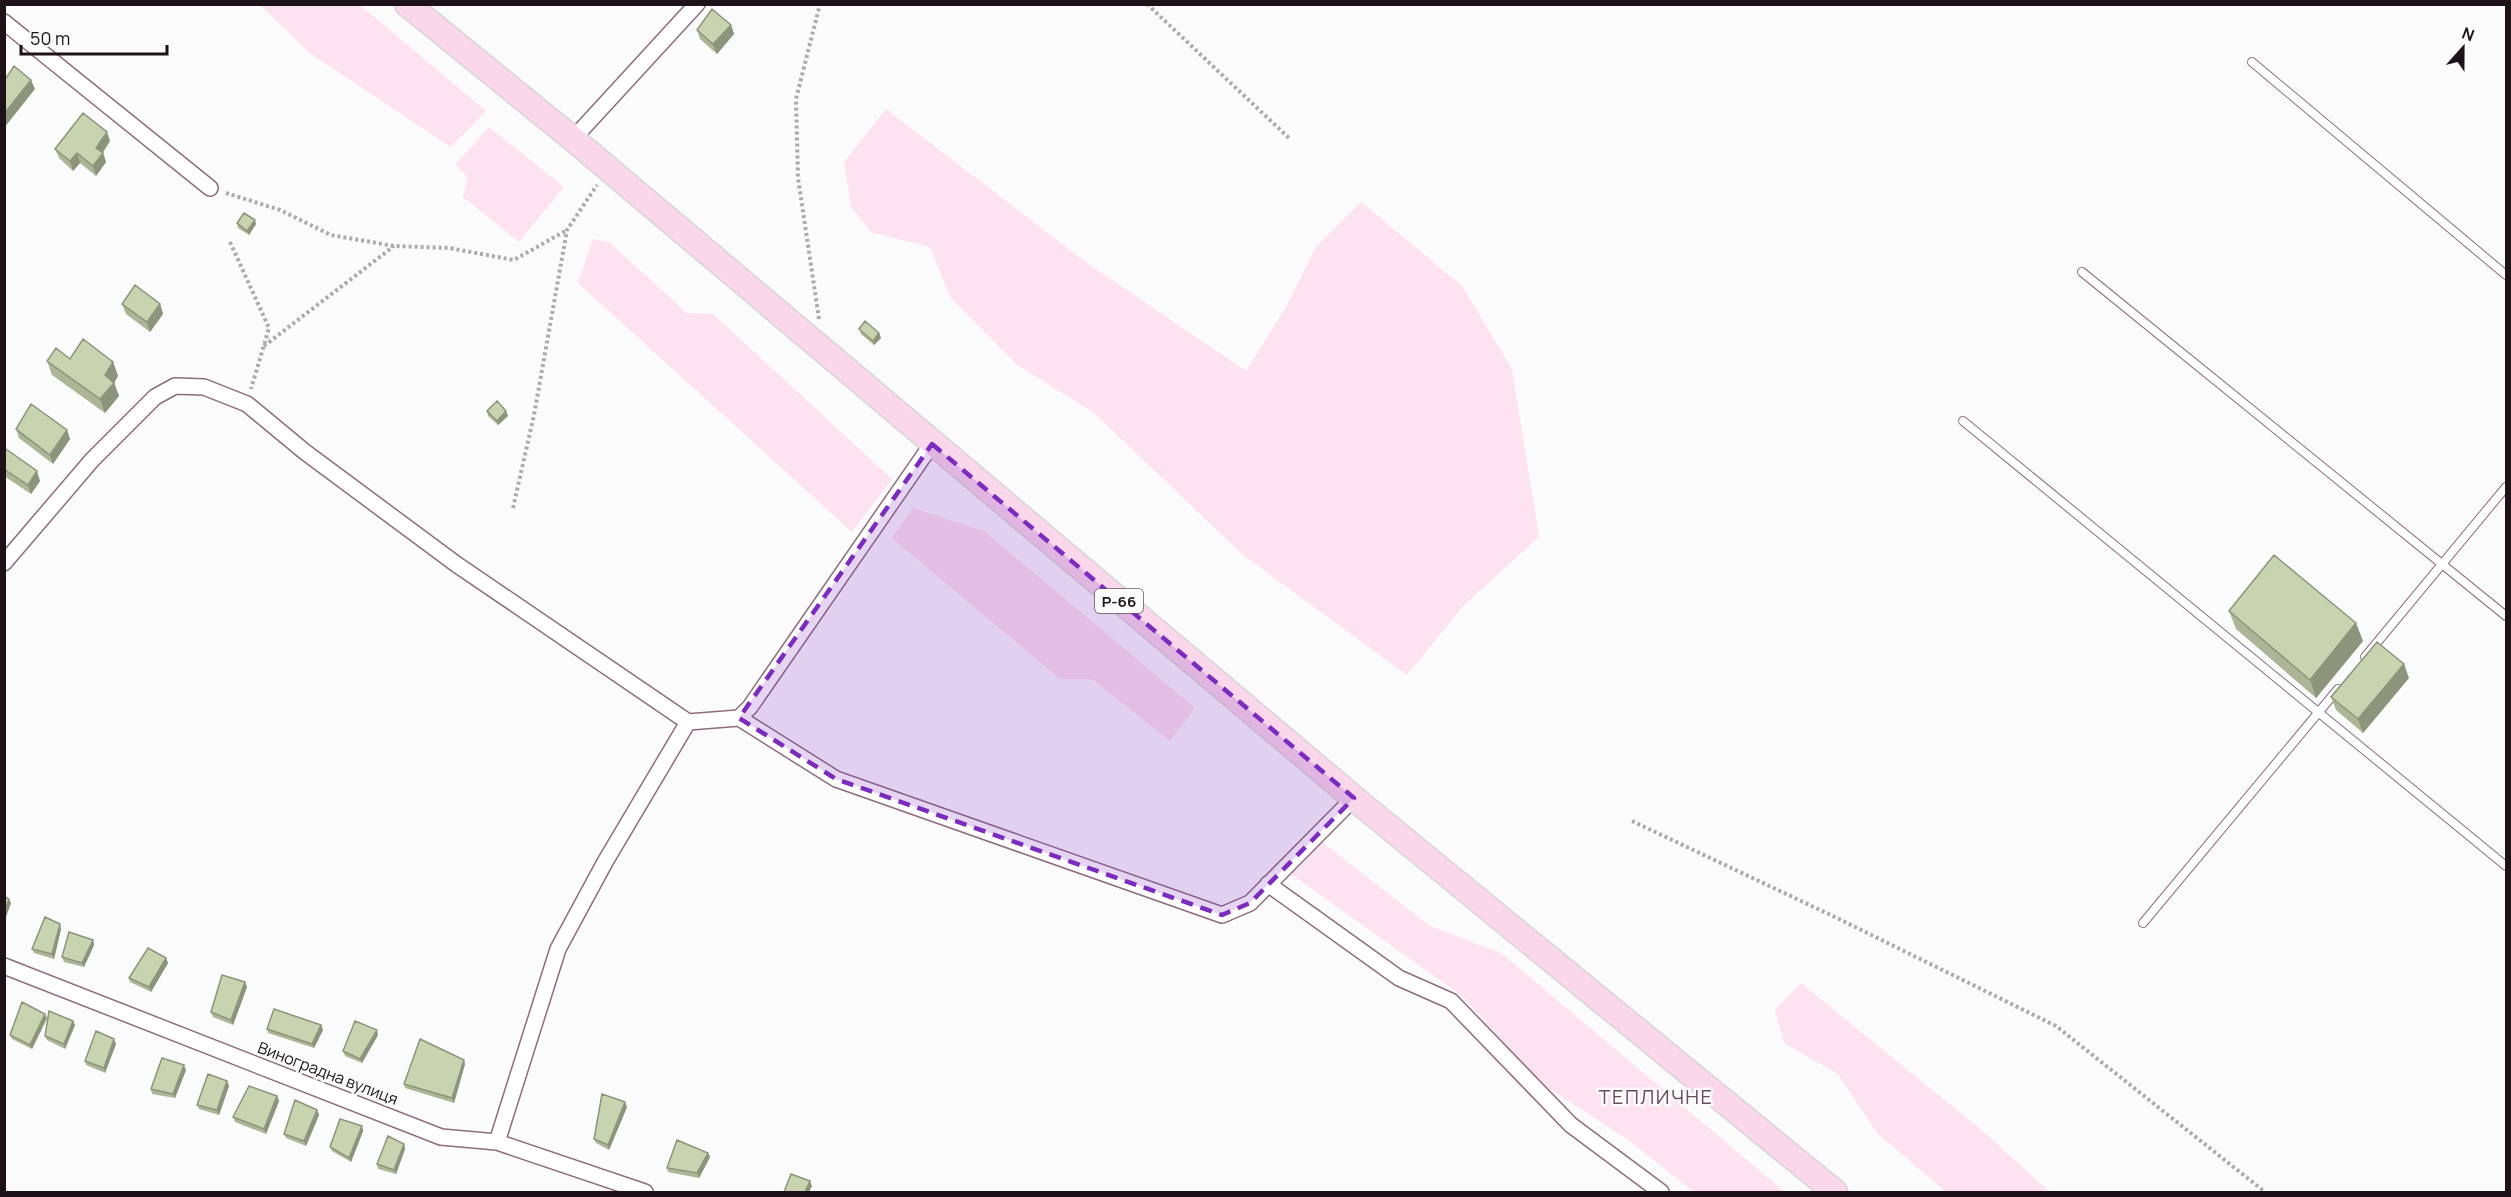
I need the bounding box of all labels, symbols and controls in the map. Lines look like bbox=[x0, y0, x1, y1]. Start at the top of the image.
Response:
scale bar bbox=[21, 18, 166, 56]
north arrow bbox=[2433, 18, 2493, 78]
text: N bbox=[2459, 22, 2478, 46]
text: 50 m bbox=[30, 26, 70, 50]
road number: Р-66 bbox=[1095, 589, 1143, 613]
street label: Виноградна вулиця bbox=[255, 1036, 401, 1110]
district label: ТЕПЛИЧНЕ bbox=[1599, 1083, 1713, 1110]

